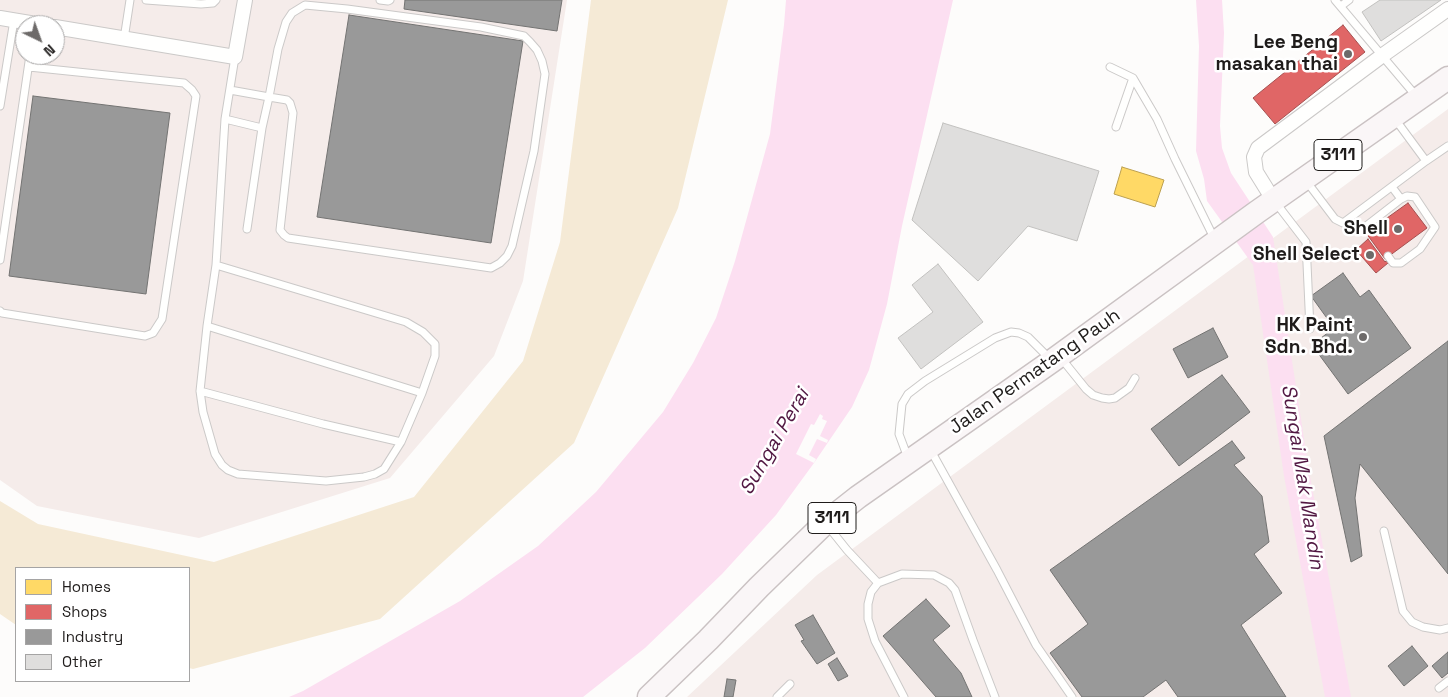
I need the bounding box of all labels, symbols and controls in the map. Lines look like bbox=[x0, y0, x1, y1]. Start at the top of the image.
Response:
north arrow bbox=[15, 15, 65, 65]
place label: Lee Beng masakan thai bbox=[1216, 32, 1338, 76]
text: N bbox=[40, 41, 59, 60]
marker: Lee Beng masakan thai bbox=[1342, 48, 1354, 60]
road number: 3111 bbox=[1314, 140, 1362, 170]
place label: Shell bbox=[1344, 218, 1388, 240]
marker: Shell bbox=[1392, 223, 1404, 235]
place label: Shell Select bbox=[1253, 244, 1360, 266]
marker: Shell Select bbox=[1364, 249, 1376, 261]
street label: Jalan Permatang Pauh bbox=[945, 304, 1125, 440]
place label: HK Paint Sdn. Bhd. bbox=[1265, 315, 1353, 359]
marker: HK Paint Sdn. Bhd. bbox=[1357, 331, 1369, 343]
water label: Sungai Mak Mandin bbox=[1276, 383, 1328, 571]
water label: Sungai Perai bbox=[735, 385, 815, 499]
road number: 3111 bbox=[808, 502, 856, 534]
legend bbox=[15, 567, 190, 682]
text: Homes bbox=[62, 577, 111, 596]
text: Shops bbox=[62, 602, 107, 621]
text: Industry bbox=[62, 627, 123, 646]
text: Other bbox=[62, 652, 103, 671]

